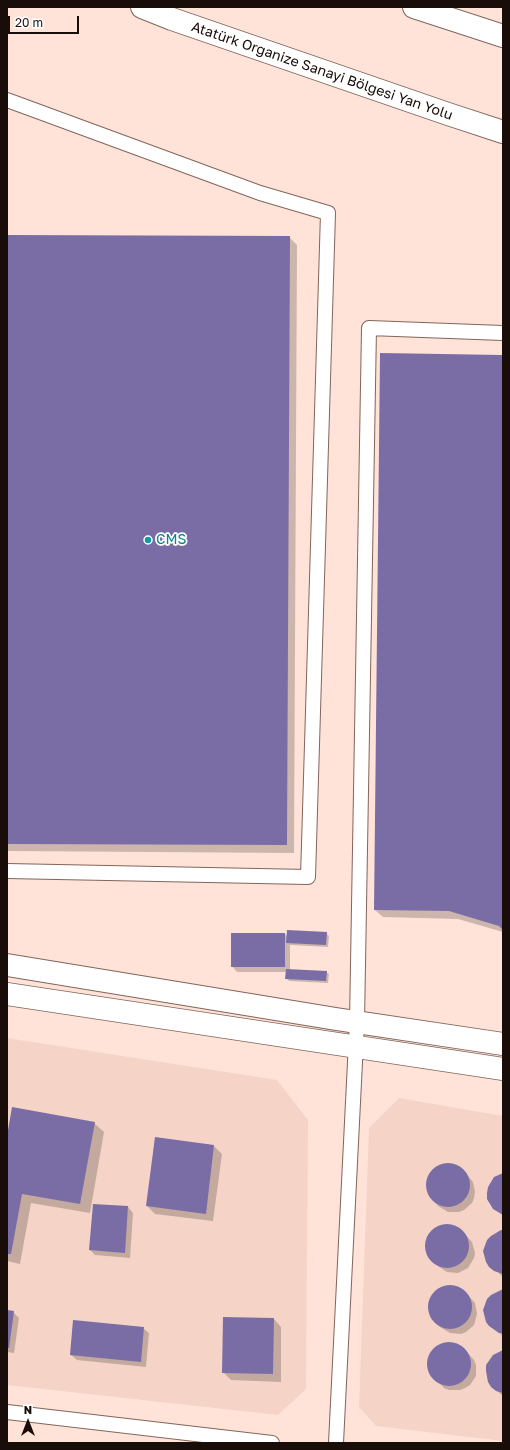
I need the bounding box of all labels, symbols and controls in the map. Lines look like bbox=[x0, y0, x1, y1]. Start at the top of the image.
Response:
scale bar bbox=[10, 8, 81, 34]
text: 20 m bbox=[15, 15, 43, 30]
street label: Atatürk Organize Sanayi Bölgesi Yan Yolu bbox=[189, 18, 455, 124]
place label: CMS bbox=[156, 532, 187, 548]
marker: CMS bbox=[143, 535, 153, 545]
north arrow bbox=[8, 1402, 48, 1442]
text: N bbox=[24, 1403, 32, 1416]

